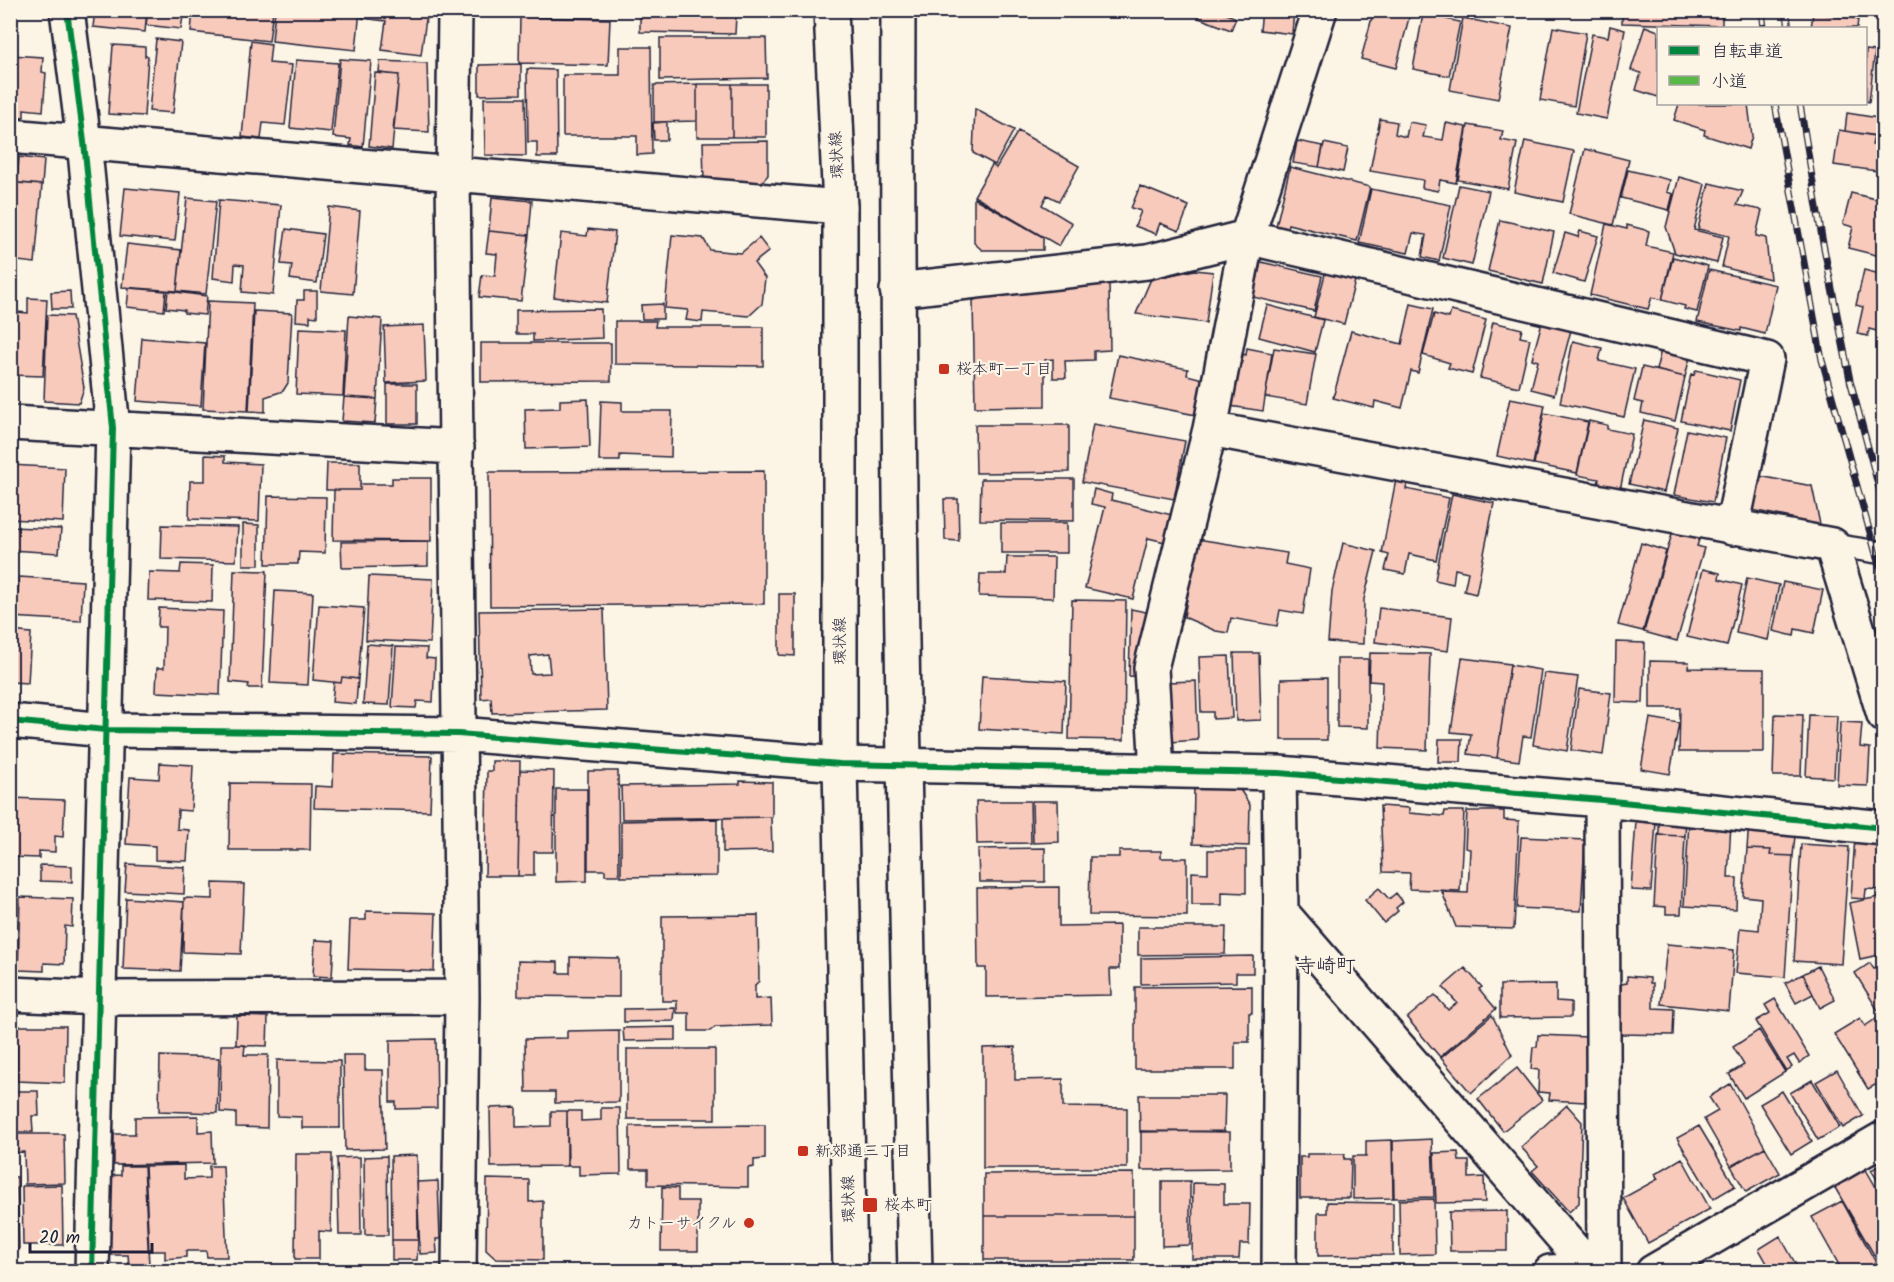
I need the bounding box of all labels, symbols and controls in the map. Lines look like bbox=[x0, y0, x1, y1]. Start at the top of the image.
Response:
legend bbox=[1657, 27, 1867, 105]
text: 自転車道 bbox=[1711, 38, 1783, 67]
text: 小道 bbox=[1711, 68, 1747, 97]
street label: 環状線 bbox=[823, 130, 851, 180]
place label: 桜本町一丁目 bbox=[956, 357, 1052, 382]
marker: 桜本町一丁目 bbox=[937, 362, 951, 376]
street label: 環状線 bbox=[828, 617, 853, 665]
district label: 寺崎町 bbox=[1296, 951, 1356, 983]
place label: 新郊通三丁目 bbox=[815, 1139, 911, 1164]
marker: 新郊通三丁目 bbox=[796, 1144, 810, 1158]
street label: 環状線 bbox=[836, 1175, 862, 1223]
place label: 桜本町 bbox=[884, 1193, 932, 1218]
marker: 桜本町 bbox=[861, 1196, 879, 1214]
place label: カトーサイクル bbox=[627, 1211, 737, 1236]
scale bar bbox=[30, 1216, 152, 1254]
marker: カトーサイクル bbox=[742, 1216, 756, 1230]
text: 20 m bbox=[39, 1224, 80, 1253]

